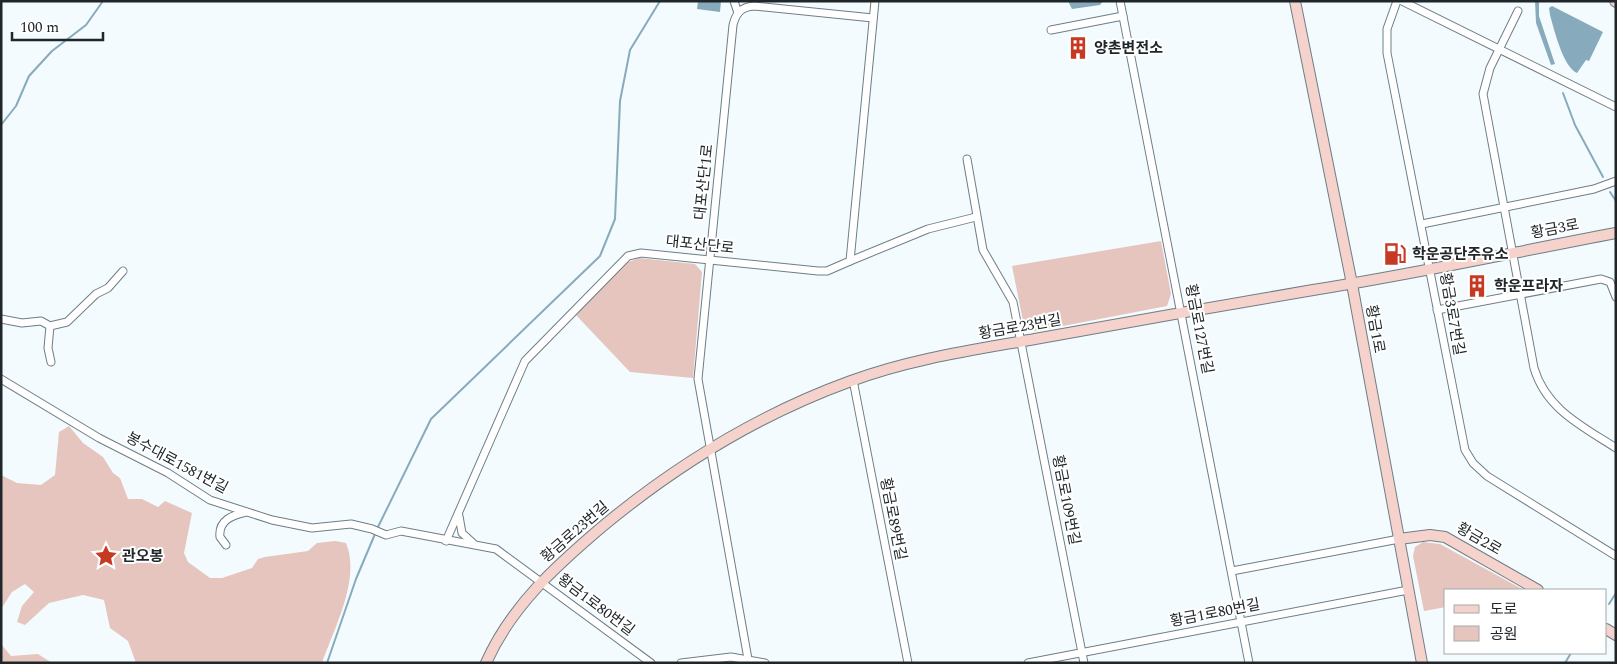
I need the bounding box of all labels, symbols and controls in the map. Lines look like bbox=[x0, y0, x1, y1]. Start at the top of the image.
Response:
scale bar bbox=[12, 10, 104, 42]
text: 100 m bbox=[20, 16, 59, 39]
building icon: 양촌변전소 bbox=[1065, 35, 1091, 61]
place label: 양촌변전소 bbox=[1094, 37, 1163, 60]
street label: 대포산단1로 bbox=[689, 143, 719, 221]
street label: 황금3로 bbox=[1529, 213, 1581, 245]
street label: 대포산단로 bbox=[664, 230, 736, 260]
fuel station icon: 학운공단주유소 bbox=[1382, 241, 1408, 267]
place label: 학운공단주유소 bbox=[1412, 243, 1509, 266]
street label: 황금3로7번길 bbox=[1433, 271, 1471, 357]
building icon: 학운프라자 bbox=[1464, 273, 1490, 299]
place label: 학운프라자 bbox=[1494, 275, 1563, 298]
street label: 황금로127번길 bbox=[1179, 282, 1219, 376]
street label: 황금1로 bbox=[1359, 303, 1391, 355]
street label: 황금로23번길 bbox=[977, 308, 1063, 346]
street label: 봉수대로1581번길 bbox=[122, 426, 232, 500]
street label: 황금로109번길 bbox=[1046, 453, 1086, 547]
street label: 황금로89번길 bbox=[874, 476, 912, 562]
street label: 황금로23번길 bbox=[536, 496, 614, 568]
street label: 황금2로 bbox=[1452, 517, 1506, 561]
place icon: 관오봉 bbox=[93, 543, 119, 569]
place label: 관오봉 bbox=[122, 545, 164, 568]
street label: 황금1로80번길 bbox=[553, 568, 639, 642]
legend bbox=[1444, 589, 1607, 654]
street label: 황금1로80번길 bbox=[1168, 593, 1262, 633]
text: 도로 bbox=[1490, 598, 1518, 621]
text: 공원 bbox=[1490, 623, 1518, 646]

